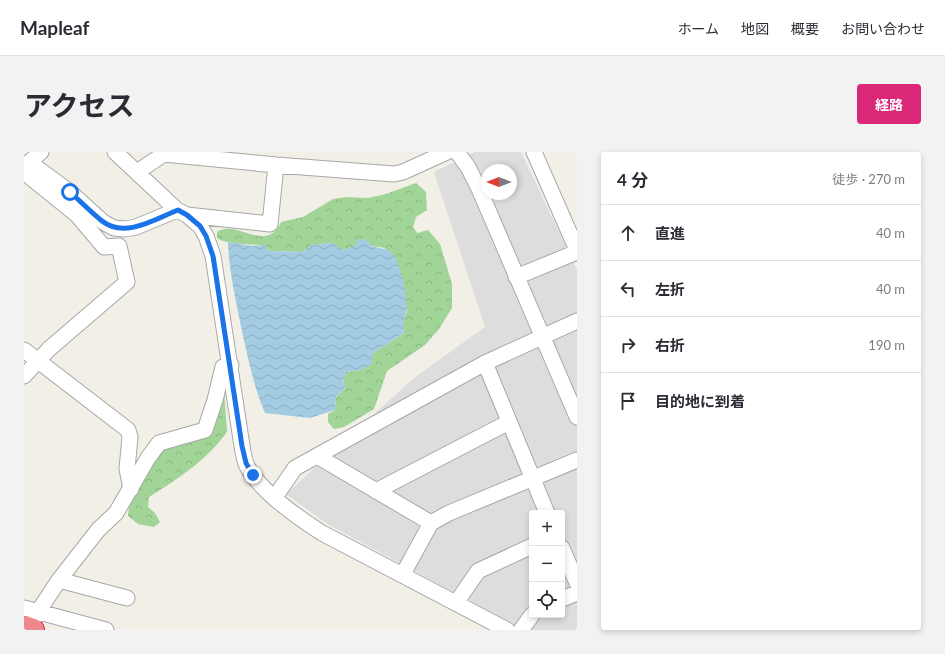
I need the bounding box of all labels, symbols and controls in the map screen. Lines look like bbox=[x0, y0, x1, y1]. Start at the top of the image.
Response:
text: Mapleaf bbox=[20, 16, 89, 39]
text: ホーム bbox=[677, 20, 719, 37]
text: 地図 bbox=[741, 20, 769, 37]
text: 概要 bbox=[791, 20, 819, 37]
text: お問い合わせ bbox=[841, 20, 925, 37]
button: 経路 bbox=[857, 84, 921, 124]
text: アクセス bbox=[24, 88, 135, 122]
north arrow bbox=[481, 164, 517, 200]
text: 4 分 bbox=[617, 169, 648, 190]
text: 徒歩 · 270 m bbox=[832, 171, 905, 187]
route start bbox=[61, 183, 79, 201]
icon: ahead bbox=[617, 222, 639, 244]
text: 直進 bbox=[655, 224, 685, 242]
text: 40 m bbox=[876, 225, 905, 241]
icon: left bbox=[617, 278, 639, 300]
text: 左折 bbox=[655, 280, 685, 298]
text: 40 m bbox=[876, 281, 905, 297]
icon: right bbox=[617, 334, 639, 356]
text: 右折 bbox=[655, 336, 685, 354]
text: 190 m bbox=[868, 337, 905, 353]
icon: arrive bbox=[617, 390, 639, 412]
text: 目的地に到着 bbox=[655, 392, 745, 410]
route end bbox=[244, 466, 262, 484]
map controls bbox=[529, 510, 565, 618]
button: + bbox=[529, 510, 565, 546]
button: − bbox=[529, 546, 565, 582]
button: locate bbox=[529, 582, 565, 618]

